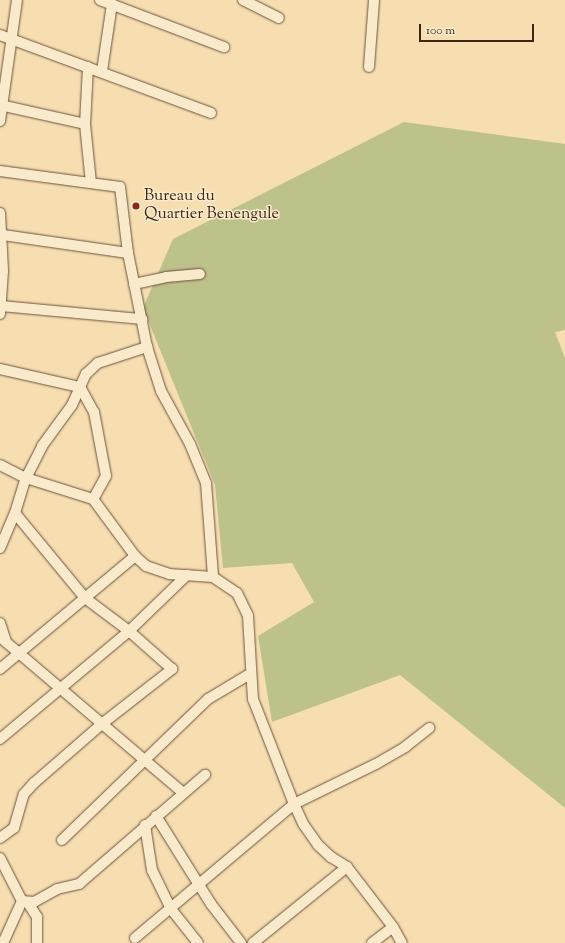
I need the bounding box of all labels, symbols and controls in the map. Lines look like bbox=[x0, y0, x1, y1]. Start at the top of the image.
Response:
scale bar bbox=[421, 16, 536, 42]
text: 100 m bbox=[426, 22, 455, 40]
place label: Bureau du Quartier Benengule bbox=[144, 187, 279, 225]
marker: Bureau du Quartier Benengule bbox=[131, 201, 141, 211]

